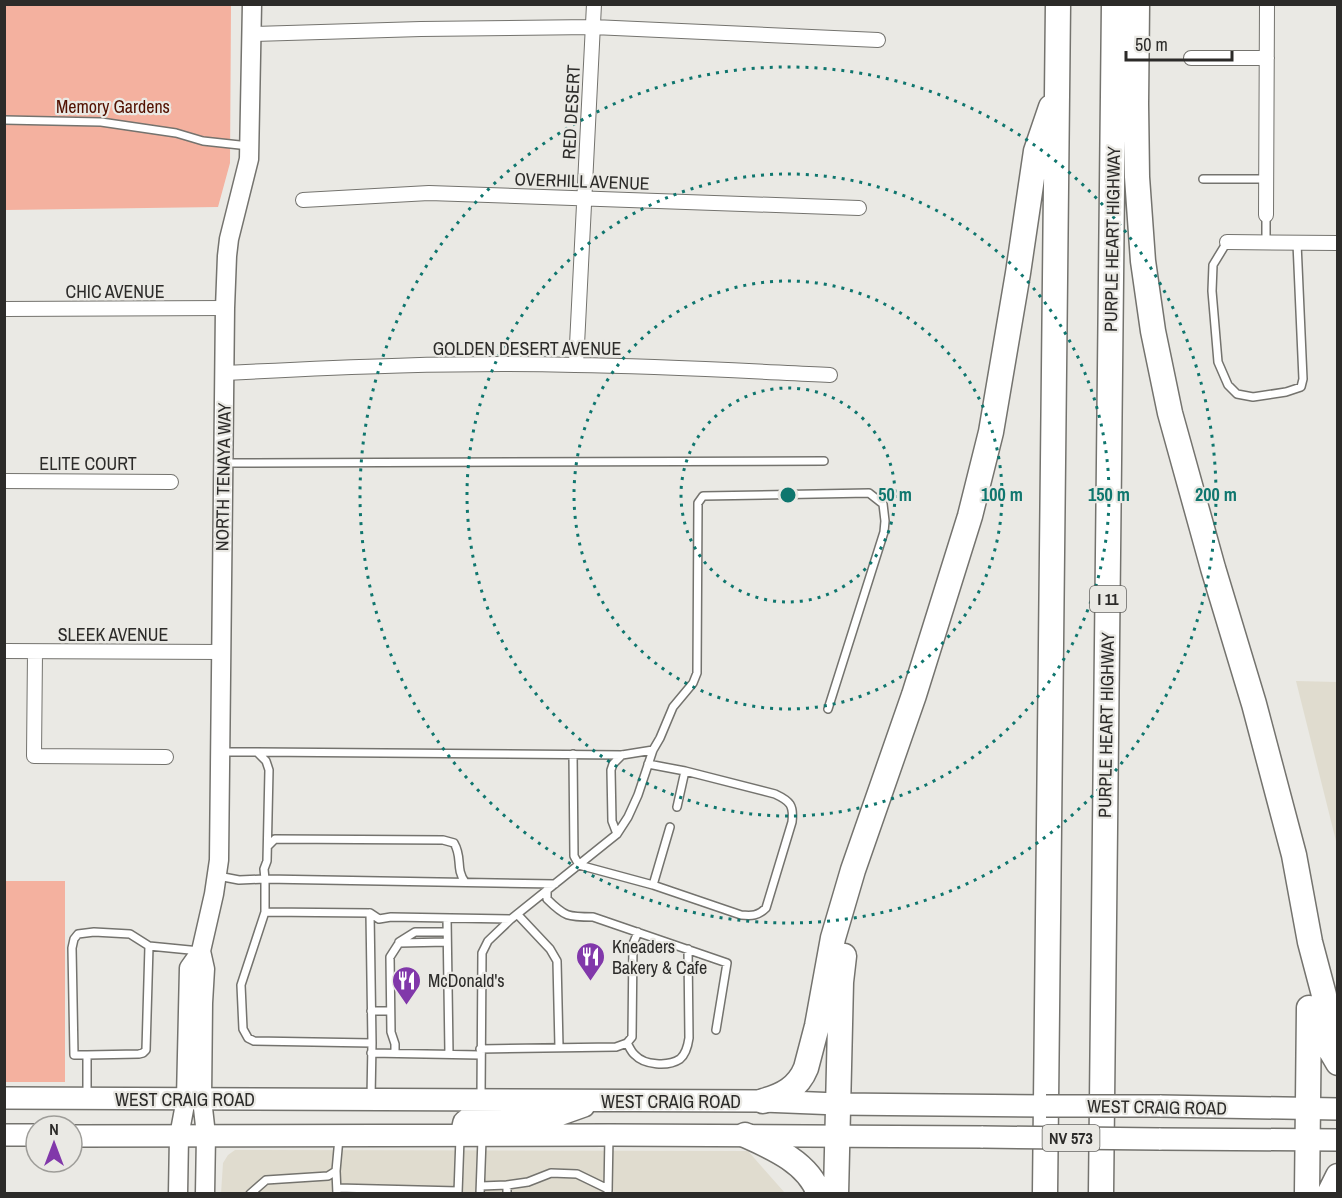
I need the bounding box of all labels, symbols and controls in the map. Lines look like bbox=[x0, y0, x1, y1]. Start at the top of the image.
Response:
scale bar bbox=[1126, 24, 1232, 62]
text: 50 m bbox=[1135, 32, 1168, 57]
street label: RED DESERT bbox=[556, 64, 586, 160]
park label: Memory Gardens bbox=[56, 94, 170, 119]
street label: PURPLE HEART HIGHWAY bbox=[1098, 146, 1126, 332]
street label: OVERHILL AVENUE bbox=[514, 166, 650, 196]
street label: CHIC AVENUE bbox=[66, 279, 164, 304]
street label: GOLDEN DESERT AVENUE bbox=[433, 336, 621, 361]
street label: NORTH TENAYA WAY bbox=[209, 403, 237, 551]
street label: ELITE COURT bbox=[39, 451, 137, 476]
text: 50 m bbox=[878, 482, 912, 507]
text: 100 m bbox=[981, 482, 1023, 507]
text: 150 m bbox=[1088, 482, 1130, 507]
text: 200 m bbox=[1195, 482, 1237, 507]
centre of rings bbox=[778, 485, 798, 505]
road number: I 11 bbox=[1090, 586, 1126, 612]
street label: SLEEK AVENUE bbox=[58, 622, 168, 647]
street label: PURPLE HEART HIGHWAY bbox=[1092, 632, 1120, 818]
place label: Kneaders Bakery & Cafe bbox=[612, 934, 707, 980]
restaurant icon: Kneaders Bakery & Cafe bbox=[575, 940, 607, 982]
restaurant icon: McDonald's bbox=[391, 964, 423, 1006]
place label: McDonald's bbox=[428, 968, 505, 993]
street label: WEST CRAIG ROAD bbox=[115, 1087, 255, 1112]
street label: WEST CRAIG ROAD bbox=[601, 1089, 741, 1114]
street label: WEST CRAIG ROAD bbox=[1087, 1093, 1227, 1121]
north arrow bbox=[24, 1114, 84, 1174]
text: N bbox=[49, 1118, 59, 1140]
road number: NV 573 bbox=[1042, 1125, 1100, 1151]

